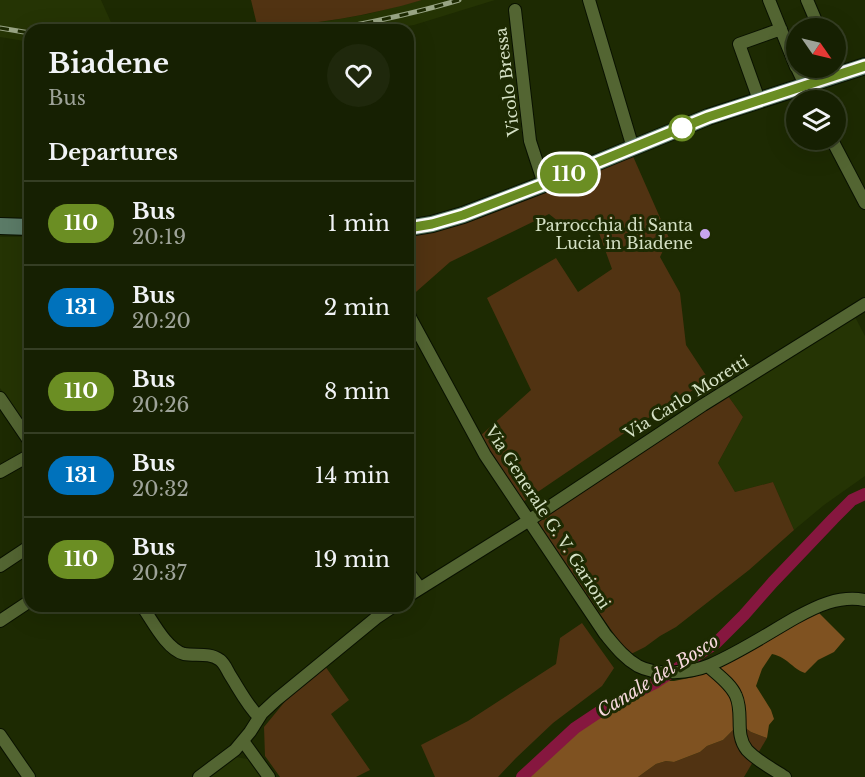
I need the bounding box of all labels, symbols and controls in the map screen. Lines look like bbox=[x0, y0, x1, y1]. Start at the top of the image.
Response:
north arrow bbox=[786, 18, 846, 78]
map controls bbox=[786, 18, 846, 150]
street label: Vicolo Bressa bbox=[490, 26, 524, 139]
button: heart bbox=[327, 44, 390, 107]
text: Biadene bbox=[48, 46, 169, 81]
text: Bus bbox=[48, 86, 86, 110]
button: layers bbox=[786, 90, 846, 150]
unlabelled marker bbox=[669, 115, 695, 141]
text: Departures bbox=[48, 139, 178, 166]
line badge: 110 bbox=[534, 154, 604, 194]
text: 110 bbox=[552, 161, 586, 187]
text: Bus bbox=[132, 198, 175, 225]
text: 110 bbox=[64, 210, 98, 236]
text: 1 min bbox=[328, 210, 390, 237]
place label: Parrocchia di Santa Lucia in Biadene bbox=[535, 215, 693, 253]
text: 20:19 bbox=[132, 225, 186, 249]
marker: Parrocchia di Santa Lucia in Biadene bbox=[698, 227, 712, 241]
text: Bus bbox=[132, 282, 175, 309]
text: 131 bbox=[65, 294, 97, 320]
text: 2 min bbox=[324, 294, 390, 321]
text: 20:20 bbox=[132, 309, 191, 333]
street label: Via Carlo Moretti bbox=[619, 351, 752, 444]
text: Bus bbox=[132, 366, 175, 393]
text: 110 bbox=[64, 378, 98, 404]
text: 8 min bbox=[324, 378, 390, 405]
text: 20:26 bbox=[132, 393, 189, 417]
street label: Via Generale G. V. Garioni bbox=[481, 421, 615, 613]
text: Bus bbox=[132, 450, 175, 477]
text: 131 bbox=[65, 462, 97, 488]
text: 14 min bbox=[315, 462, 390, 489]
text: 20:32 bbox=[132, 477, 189, 501]
text: Bus bbox=[132, 534, 175, 561]
text: 110 bbox=[64, 546, 98, 572]
text: 19 min bbox=[313, 546, 390, 573]
text: 20:37 bbox=[132, 561, 187, 585]
water label: Canale del Bosco bbox=[593, 630, 723, 722]

